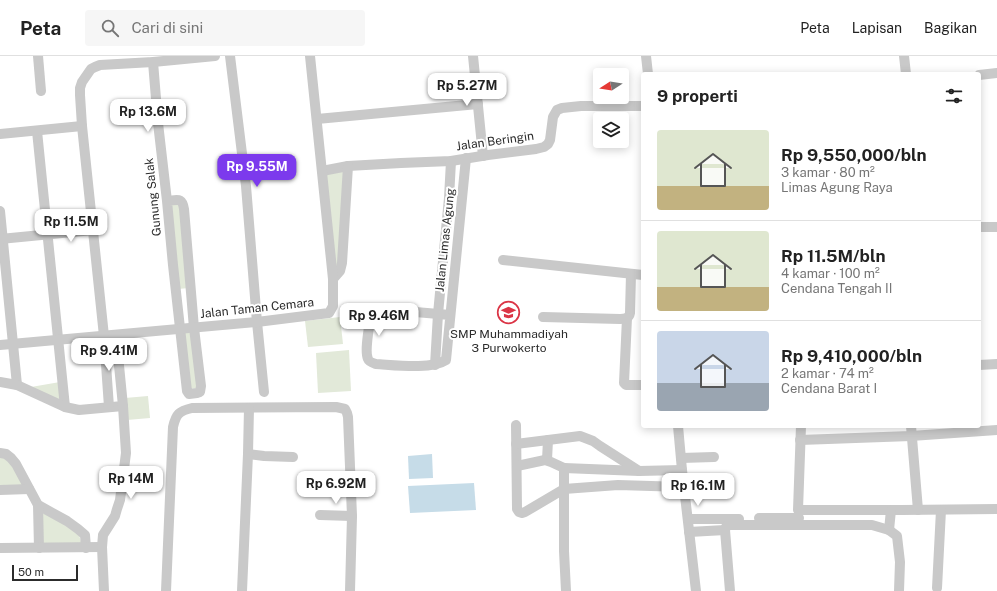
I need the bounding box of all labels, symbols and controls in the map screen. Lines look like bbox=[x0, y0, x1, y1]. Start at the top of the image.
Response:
search box bbox=[85, 10, 365, 46]
text: Peta bbox=[20, 17, 61, 39]
icon: search bbox=[99, 17, 121, 39]
text: Cari di sini bbox=[131, 19, 203, 36]
text: Peta bbox=[800, 20, 830, 36]
text: Lapisan bbox=[852, 20, 902, 36]
text: Bagikan bbox=[924, 20, 977, 36]
north arrow bbox=[593, 68, 629, 104]
map controls bbox=[593, 68, 629, 148]
pin: Rp 5.27M bbox=[426, 73, 508, 107]
text: Rp 5.27M bbox=[437, 78, 497, 93]
icon: filters bbox=[943, 85, 965, 107]
text: 9 properti bbox=[657, 86, 738, 106]
pin: Rp 13.6M bbox=[107, 99, 189, 133]
text: Rp 13.6M bbox=[119, 104, 177, 119]
button: layers bbox=[593, 112, 629, 148]
street label: Jalan Beringin bbox=[455, 129, 535, 153]
text: Rp 9,550,000/bln bbox=[781, 145, 927, 165]
icon: home bbox=[689, 146, 737, 194]
pin: Rp 9.55M bbox=[216, 154, 298, 188]
street label: Gunung Salak bbox=[142, 157, 164, 237]
text: Rp 9.55M bbox=[226, 159, 288, 174]
text: 3 kamar · 80 m² bbox=[781, 165, 875, 180]
text: Limas Agung Raya bbox=[781, 180, 893, 195]
street label: Jalan Limas Agung bbox=[433, 187, 457, 293]
pin: Rp 11.5M bbox=[30, 209, 112, 243]
text: Rp 11.5M bbox=[43, 214, 99, 229]
text: Rp 11.5M/bln bbox=[781, 246, 886, 266]
icon: home bbox=[689, 247, 737, 295]
text: 4 kamar · 100 m² bbox=[781, 266, 880, 281]
text: Cendana Tengah II bbox=[781, 281, 892, 296]
street label: Jalan Taman Cemara bbox=[199, 295, 315, 321]
school or university icon: SMP Muhammadiyah 3 Purwokerto bbox=[496, 300, 522, 326]
pin: Rp 9.46M bbox=[338, 303, 420, 337]
text: Rp 9.46M bbox=[349, 308, 409, 323]
place label: SMP Muhammadiyah 3 Purwokerto bbox=[450, 327, 568, 355]
pin: Rp 9.41M bbox=[68, 338, 150, 372]
text: Rp 9.41M bbox=[80, 343, 138, 358]
text: Rp 9,410,000/bln bbox=[781, 346, 922, 366]
icon: home bbox=[689, 347, 737, 395]
text: 2 kamar · 74 m² bbox=[781, 366, 874, 381]
text: Cendana Barat I bbox=[781, 381, 877, 396]
pin: Rp 14M bbox=[98, 466, 164, 500]
text: Rp 14M bbox=[108, 471, 154, 486]
pin: Rp 6.92M bbox=[295, 471, 377, 505]
pin: Rp 16.1M bbox=[657, 473, 739, 507]
text: Rp 6.92M bbox=[306, 476, 366, 491]
text: Rp 16.1M bbox=[671, 478, 725, 493]
scale bar bbox=[12, 563, 78, 582]
text: 50 m bbox=[18, 566, 44, 578]

